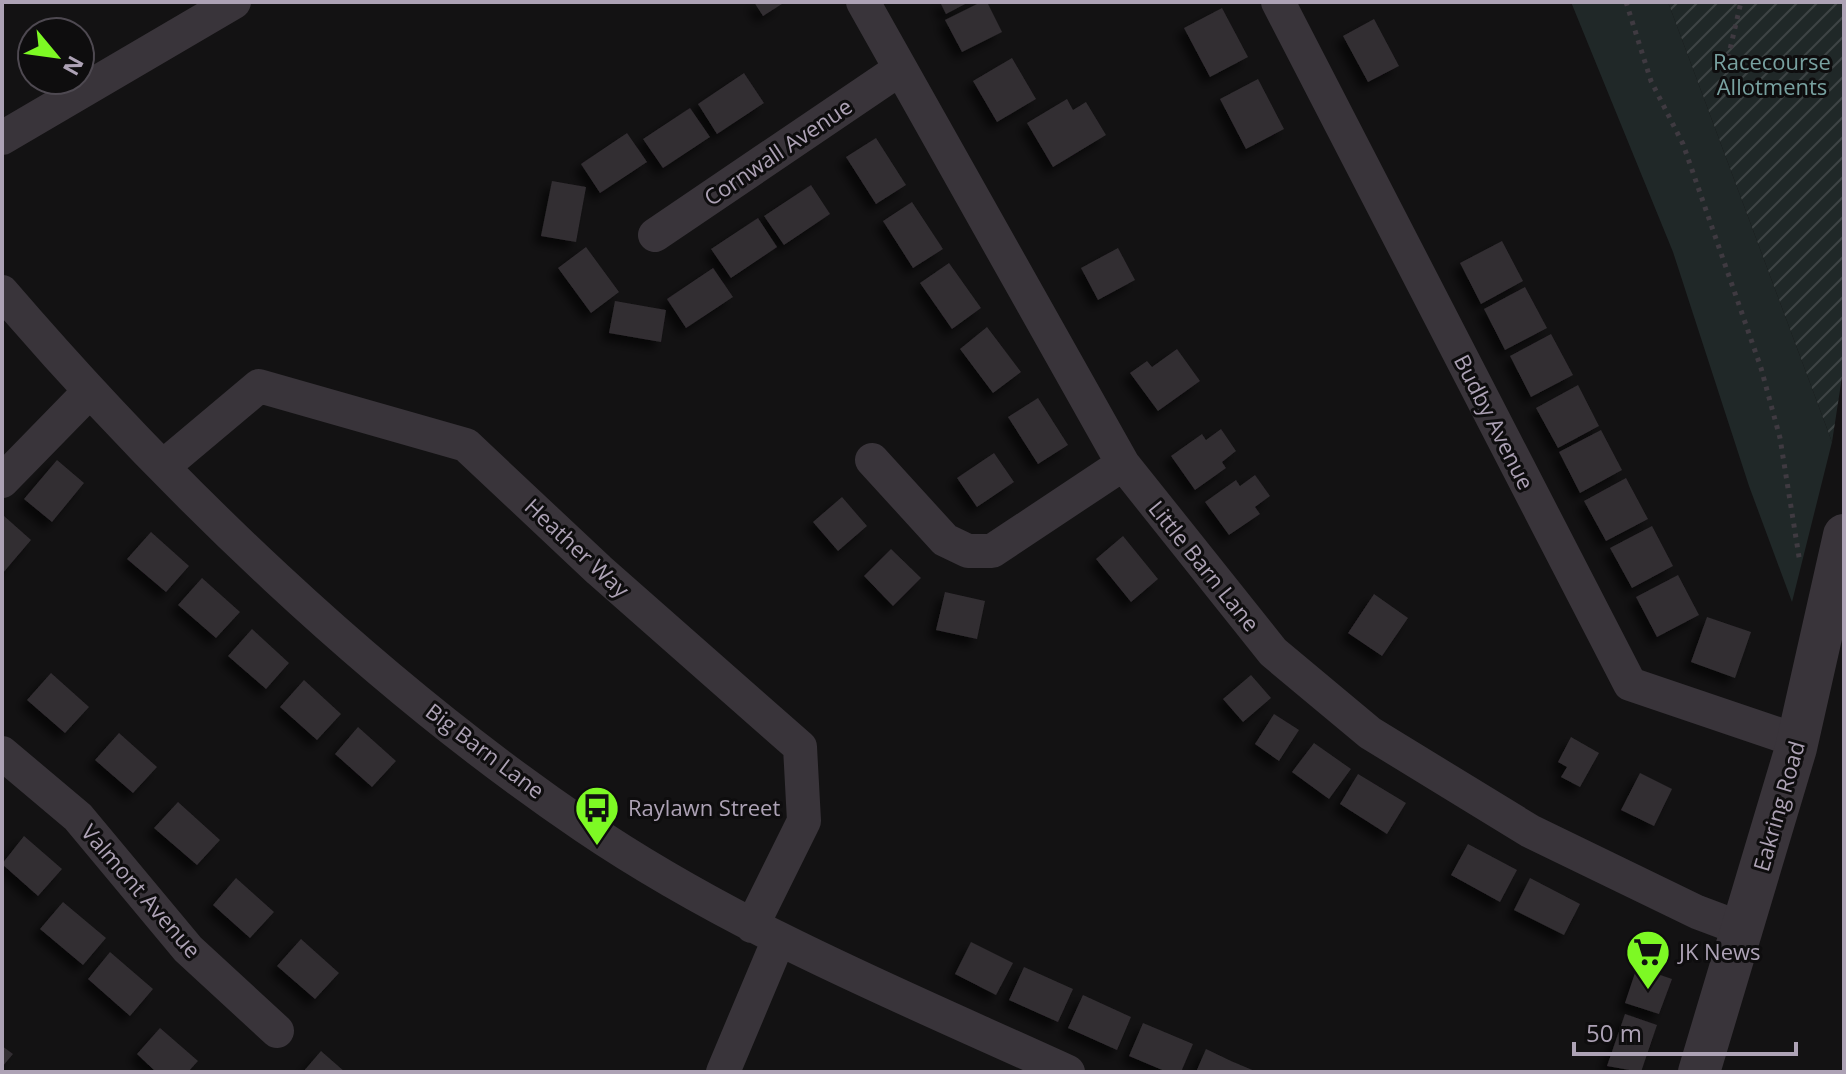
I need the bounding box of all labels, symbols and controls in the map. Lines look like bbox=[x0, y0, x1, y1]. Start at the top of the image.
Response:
north arrow bbox=[16, 16, 96, 96]
park label: Racecourse Allotments bbox=[1713, 46, 1831, 101]
text: N bbox=[57, 51, 92, 81]
street label: Cornwall Avenue bbox=[698, 91, 857, 212]
street label: Budby Avenue bbox=[1448, 349, 1542, 494]
street label: Heather Way bbox=[519, 491, 637, 604]
street label: Little Barn Lane bbox=[1143, 494, 1267, 637]
street label: Big Barn Lane bbox=[420, 696, 551, 805]
street label: Eakring Road bbox=[1745, 737, 1811, 874]
bus stop icon: Raylawn Street bbox=[573, 784, 621, 847]
place label: Raylawn Street bbox=[628, 792, 780, 822]
street label: Valmont Avenue bbox=[75, 817, 208, 964]
supermarket icon: JK News bbox=[1624, 928, 1672, 991]
place label: JK News bbox=[1677, 936, 1761, 966]
scale bar bbox=[1574, 1006, 1796, 1056]
text: 50 m bbox=[1586, 1016, 1642, 1049]

